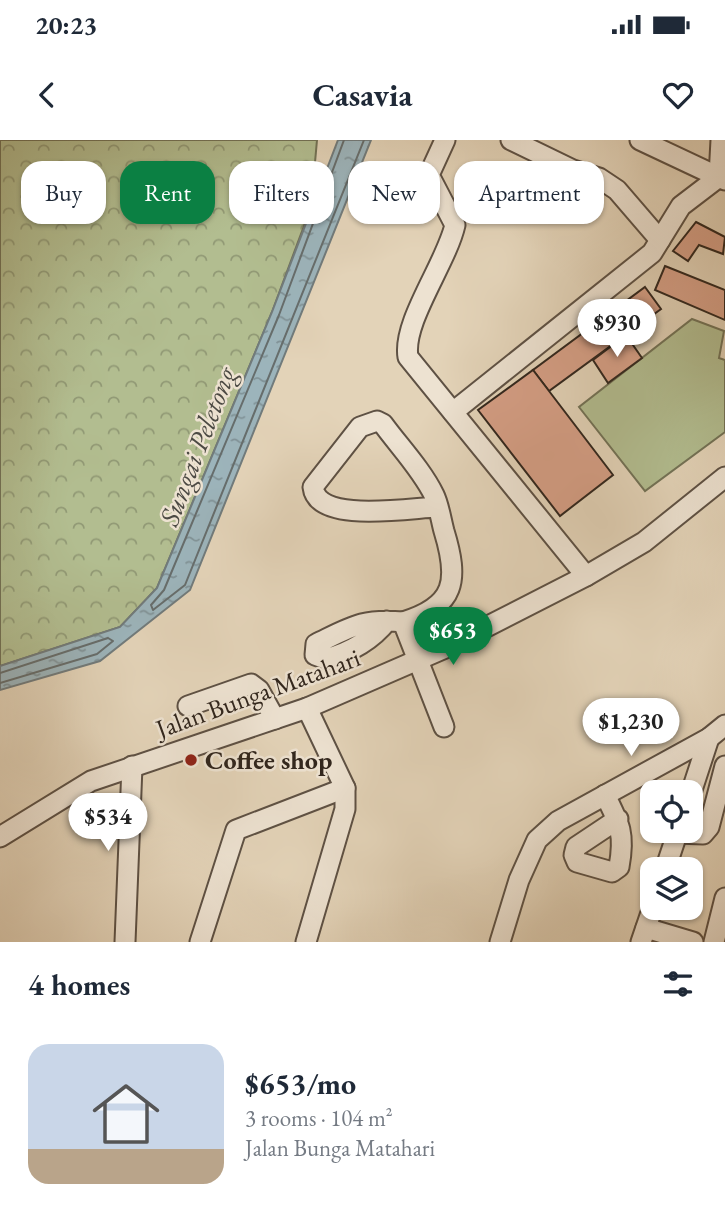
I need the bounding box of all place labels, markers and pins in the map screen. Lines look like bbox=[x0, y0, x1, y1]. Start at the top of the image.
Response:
pin: $930 bbox=[576, 300, 658, 359]
pin: $653 bbox=[412, 608, 494, 667]
pin: $1,230 bbox=[574, 698, 688, 758]
place label: Coffee shop bbox=[205, 743, 332, 777]
marker: Coffee shop bbox=[183, 752, 199, 768]
pin: $534 bbox=[67, 794, 149, 853]

